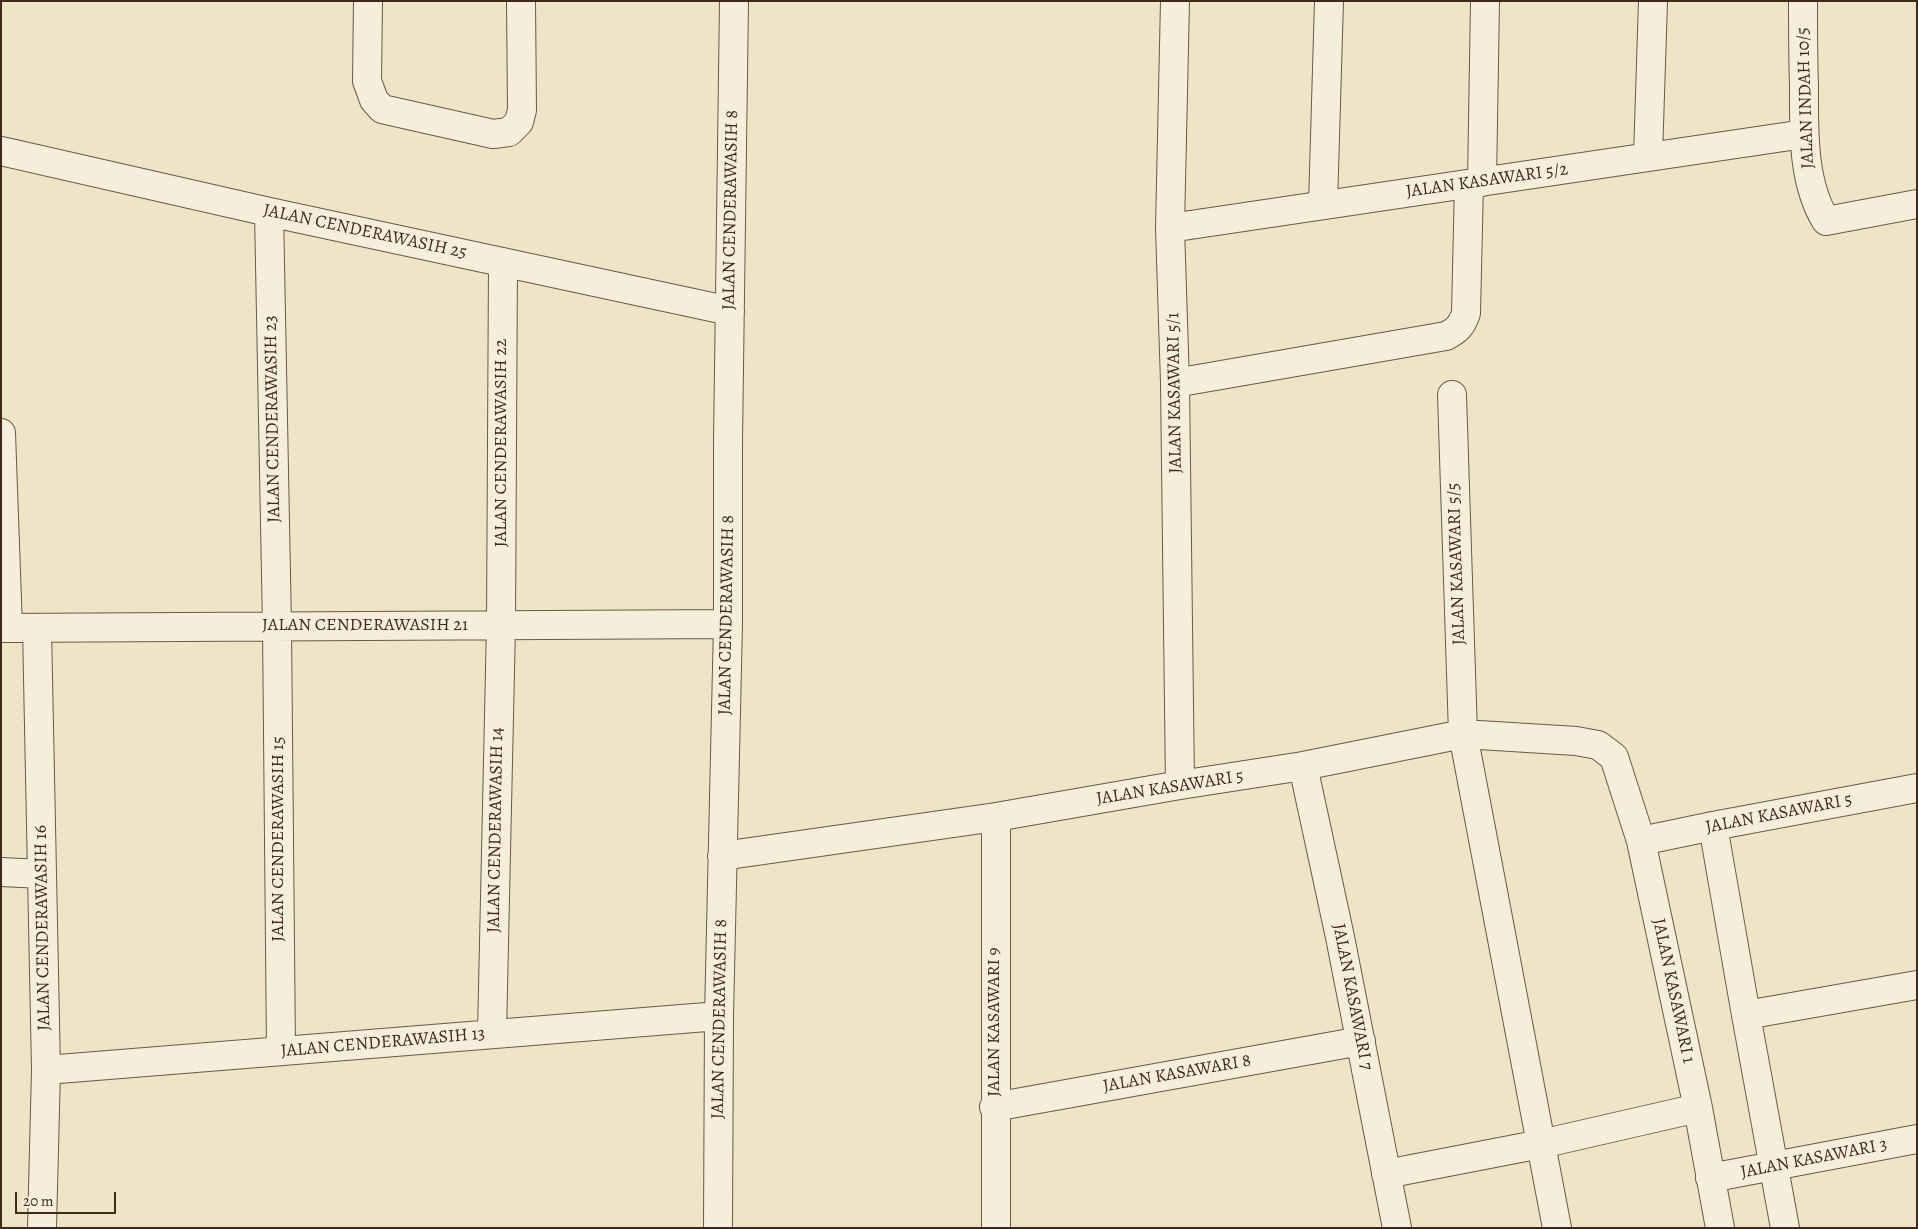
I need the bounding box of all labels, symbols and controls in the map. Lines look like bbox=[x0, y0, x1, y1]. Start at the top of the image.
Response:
street label: JALAN INDAH 10/5 bbox=[1793, 27, 1819, 169]
street label: JALAN CENDERAWASIH 8 bbox=[718, 110, 744, 310]
street label: JALAN KASAWARI 5/2 bbox=[1405, 159, 1569, 203]
street label: JALAN CENDERAWASIH 25 bbox=[261, 200, 469, 264]
street label: JALAN KASAWARI 5/1 bbox=[1163, 312, 1187, 474]
street label: JALAN CENDERAWASIH 23 bbox=[260, 315, 286, 523]
street label: JALAN CENDERAWASIH 22 bbox=[491, 339, 513, 547]
street label: JALAN KASAWARI 5/5 bbox=[1443, 482, 1471, 646]
street label: JALAN CENDERAWASIH 8 bbox=[714, 515, 740, 715]
street label: JALAN CENDERAWASIH 21 bbox=[262, 615, 468, 637]
street label: JALAN CENDERAWASIH 14 bbox=[483, 727, 509, 933]
street label: JALAN CENDERAWASIH 15 bbox=[268, 736, 290, 942]
street label: JALAN KASAWARI 5 bbox=[1095, 766, 1245, 810]
street label: JALAN KASAWARI 5 bbox=[1704, 789, 1854, 839]
street label: JALAN CENDERAWASIH 16 bbox=[30, 825, 56, 1031]
street label: JALAN KASAWARI 1 bbox=[1647, 917, 1699, 1065]
street label: JALAN CENDERAWASIH 8 bbox=[707, 919, 733, 1119]
street label: JALAN KASAWARI 7 bbox=[1327, 922, 1377, 1072]
street label: JALAN KASAWARI 9 bbox=[984, 947, 1006, 1097]
street label: JALAN CENDERAWASIH 13 bbox=[280, 1023, 486, 1063]
street label: JALAN KASAWARI 8 bbox=[1101, 1050, 1253, 1098]
street label: JALAN KASAWARI 3 bbox=[1739, 1134, 1889, 1184]
scale bar bbox=[18, 1182, 119, 1214]
text: 20 m bbox=[23, 1191, 54, 1211]

